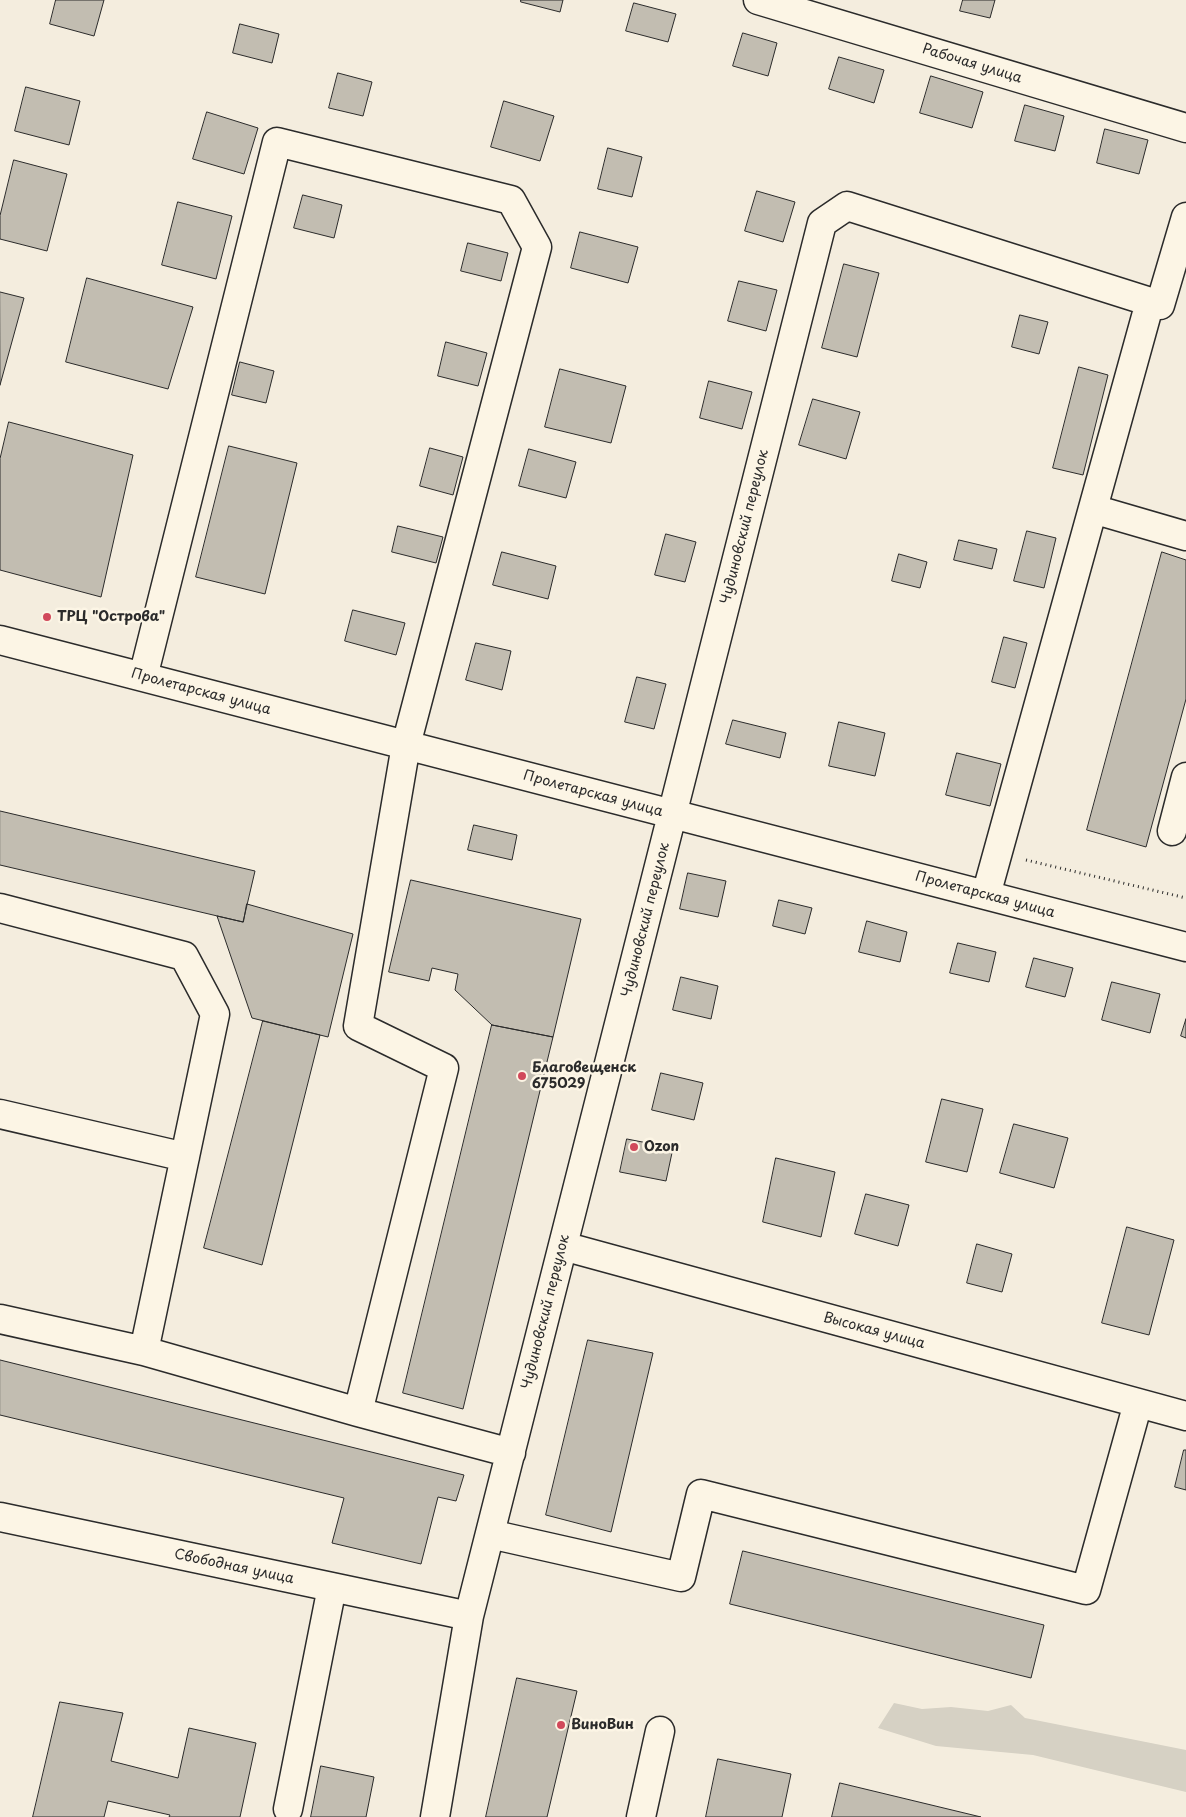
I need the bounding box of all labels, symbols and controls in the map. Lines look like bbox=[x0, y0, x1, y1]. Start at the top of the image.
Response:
street label: Рабочая улица bbox=[920, 41, 1024, 87]
street label: Чудиновский переулок bbox=[718, 448, 772, 606]
place label: ТРЦ "Острова" bbox=[57, 609, 165, 625]
marker: ТРЦ "Острова" bbox=[41, 611, 53, 623]
street label: Пролетарская улица bbox=[129, 665, 273, 719]
street label: Пролетарская улица bbox=[521, 767, 665, 821]
street label: Чудиновский переулок bbox=[619, 841, 673, 999]
street label: Пролетарская улица bbox=[913, 868, 1057, 922]
place label: Благовещенск 675029 bbox=[532, 1060, 636, 1092]
marker: Благовещенск 675029 bbox=[516, 1070, 528, 1082]
place label: Ozon bbox=[644, 1139, 679, 1155]
marker: Ozon bbox=[628, 1141, 640, 1153]
street label: Чудиновский переулок bbox=[519, 1233, 573, 1391]
street label: Высокая улица bbox=[821, 1309, 927, 1353]
street label: Свободная улица bbox=[173, 1546, 295, 1588]
place label: ВиноВин bbox=[571, 1717, 634, 1733]
marker: ВиноВин bbox=[555, 1719, 567, 1731]

